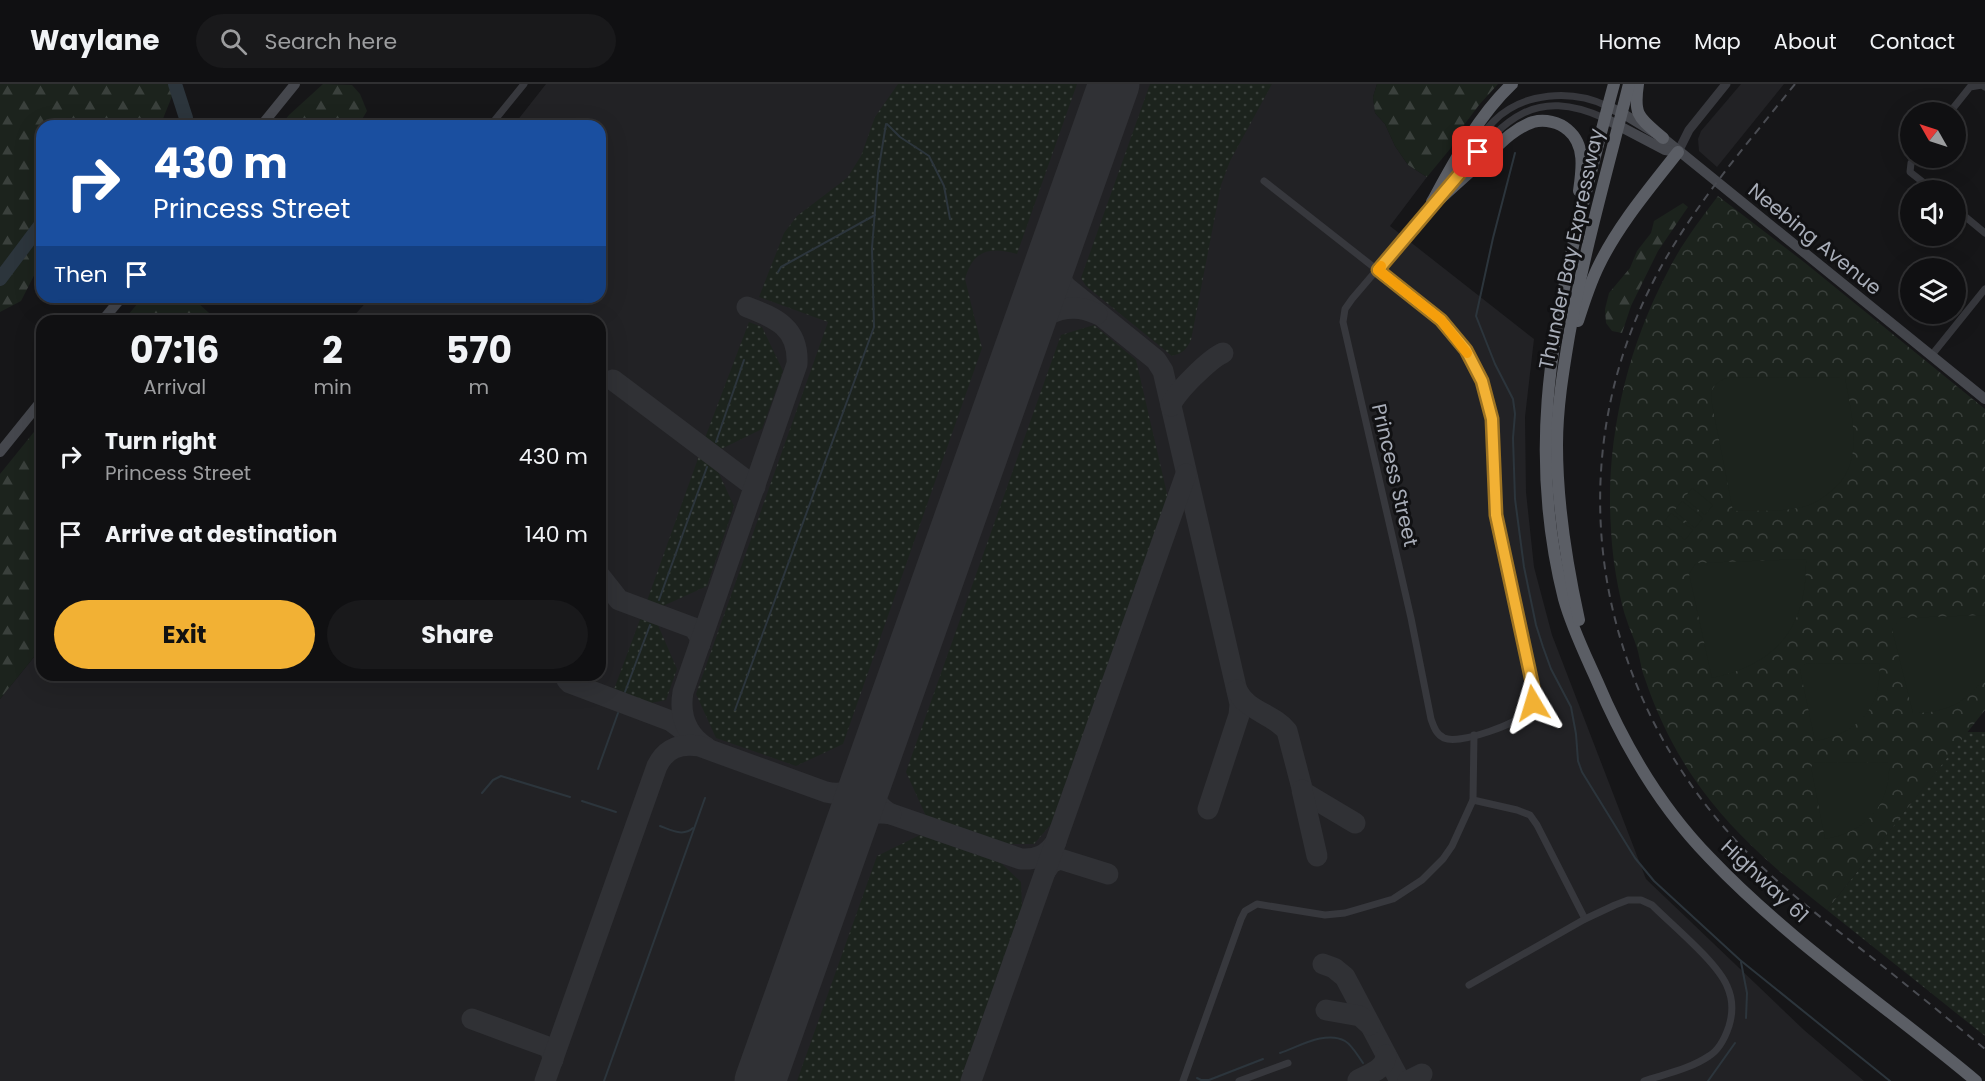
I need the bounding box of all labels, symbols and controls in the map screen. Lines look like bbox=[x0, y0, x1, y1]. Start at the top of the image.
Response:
search box bbox=[196, 14, 616, 68]
text: Waylane bbox=[30, 21, 160, 60]
icon: search bbox=[217, 25, 250, 58]
text: Search here bbox=[265, 26, 397, 57]
text: Home bbox=[1599, 27, 1661, 56]
text: Map bbox=[1694, 27, 1741, 56]
text: About bbox=[1774, 27, 1837, 56]
text: Contact bbox=[1870, 27, 1955, 56]
north arrow bbox=[1900, 102, 1966, 168]
map controls bbox=[1900, 102, 1966, 324]
pin bbox=[1452, 126, 1503, 177]
street label: Thunder Bay Expressway bbox=[1532, 126, 1610, 372]
text: 430 m bbox=[153, 134, 288, 193]
icon: arrive bbox=[1461, 135, 1494, 168]
icon: right bbox=[54, 144, 132, 222]
street label: Neebing Avenue bbox=[1742, 176, 1888, 302]
button: sound bbox=[1900, 180, 1966, 246]
text: Princess Street bbox=[153, 190, 350, 227]
icon: arrive bbox=[120, 258, 153, 291]
button: layers bbox=[1900, 258, 1966, 324]
text: Then bbox=[54, 259, 108, 290]
text: 07:16 bbox=[130, 325, 219, 376]
text: 2 bbox=[322, 325, 343, 376]
text: 570 bbox=[446, 325, 512, 376]
text: Arrival bbox=[143, 373, 206, 401]
text: min bbox=[313, 373, 352, 401]
text: m bbox=[469, 373, 489, 401]
street label: Princess Street bbox=[1365, 401, 1425, 549]
text: Turn right bbox=[105, 426, 216, 457]
icon: right bbox=[54, 440, 87, 473]
text: 430 m bbox=[519, 441, 588, 472]
text: Princess Street bbox=[105, 459, 251, 487]
icon: arrive bbox=[54, 518, 87, 551]
text: Arrive at destination bbox=[105, 519, 337, 550]
text: 140 m bbox=[525, 519, 588, 550]
button: Exit bbox=[54, 600, 315, 669]
button: Share bbox=[327, 600, 588, 669]
position arrow bbox=[1501, 671, 1565, 735]
street label: Highway 61 bbox=[1715, 833, 1815, 929]

